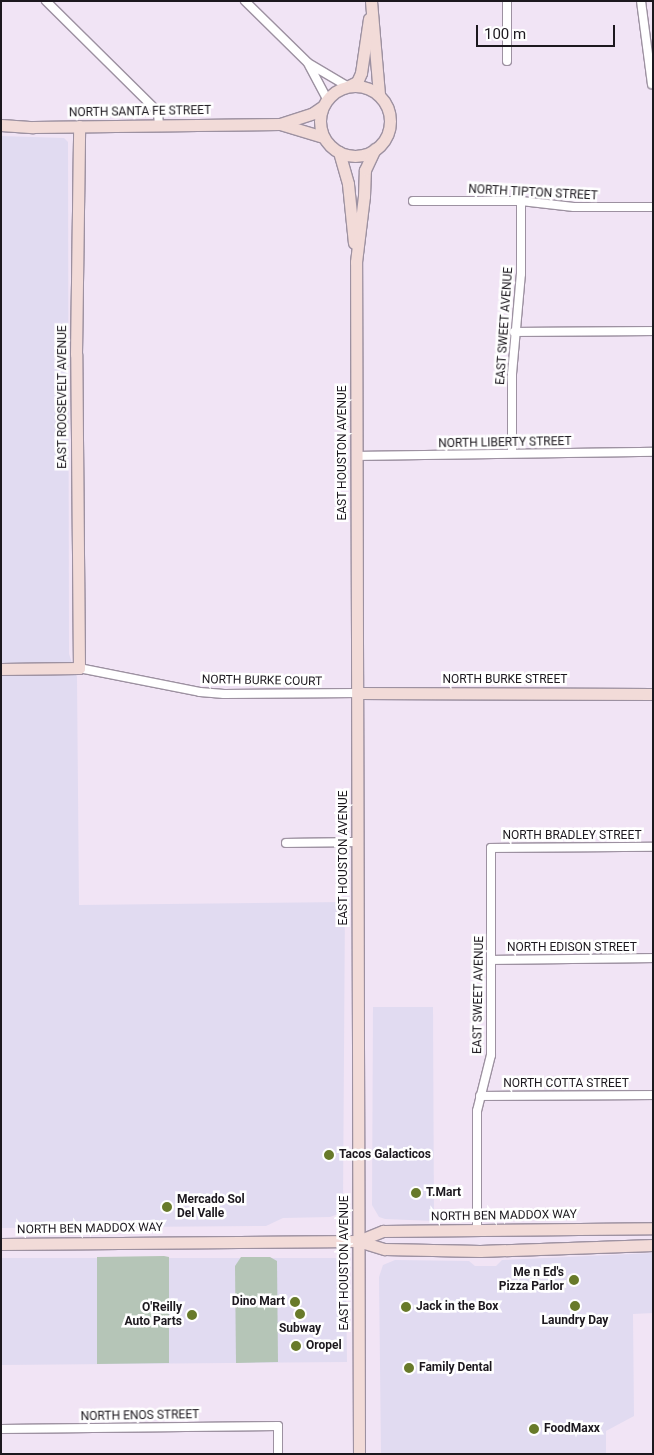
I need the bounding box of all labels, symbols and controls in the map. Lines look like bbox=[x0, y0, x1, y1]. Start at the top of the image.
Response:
scale bar bbox=[479, 15, 618, 47]
text: 100 m bbox=[484, 25, 526, 43]
street label: NORTH SANTA FE STREET bbox=[69, 104, 211, 120]
street label: NORTH TIPTON STREET bbox=[468, 182, 598, 204]
street label: EAST SWEET AVENUE bbox=[494, 266, 516, 386]
street label: EAST ROOSEVELT AVENUE bbox=[56, 325, 70, 469]
street label: EAST HOUSTON AVENUE bbox=[336, 385, 350, 521]
street label: NORTH LIBERTY STREET bbox=[438, 435, 572, 451]
street label: NORTH BURKE COURT bbox=[202, 673, 322, 689]
street label: NORTH BURKE STREET bbox=[442, 673, 568, 687]
street label: EAST HOUSTON AVENUE bbox=[337, 790, 351, 926]
street label: NORTH BRADLEY STREET bbox=[502, 829, 642, 843]
street label: EAST SWEET AVENUE bbox=[471, 936, 487, 1054]
street label: NORTH EDISON STREET bbox=[507, 941, 637, 955]
street label: NORTH COTTA STREET bbox=[503, 1077, 629, 1091]
place label: Tacos Galacticos bbox=[339, 1148, 431, 1162]
marker: Tacos Galacticos bbox=[323, 1149, 335, 1161]
place label: T.Mart bbox=[426, 1186, 461, 1200]
marker: T.Mart bbox=[410, 1187, 422, 1199]
place label: Mercado Sol Del Valle bbox=[177, 1193, 245, 1221]
street label: EAST HOUSTON AVENUE bbox=[338, 1195, 352, 1331]
marker: Mercado Sol Del Valle bbox=[161, 1201, 173, 1213]
street label: NORTH BEN MADDOX WAY bbox=[431, 1208, 577, 1224]
street label: NORTH BEN MADDOX WAY bbox=[17, 1221, 163, 1237]
place label: Me n Ed's Pizza Parlor bbox=[499, 1266, 564, 1294]
marker: Me n Ed's Pizza Parlor bbox=[568, 1274, 580, 1286]
place label: Dino Mart bbox=[232, 1295, 285, 1309]
marker: Dino Mart bbox=[289, 1296, 301, 1308]
place label: Jack in the Box bbox=[416, 1300, 498, 1314]
marker: Laundry Day bbox=[569, 1300, 581, 1312]
place label: O'Reilly Auto Parts bbox=[125, 1301, 182, 1329]
marker: Jack in the Box bbox=[400, 1301, 412, 1313]
marker: Subway bbox=[294, 1308, 306, 1320]
marker: O'Reilly Auto Parts bbox=[186, 1309, 198, 1321]
place label: Laundry Day bbox=[542, 1314, 608, 1328]
place label: Subway bbox=[279, 1322, 321, 1336]
place label: Oropel bbox=[306, 1339, 342, 1353]
marker: Oropel bbox=[290, 1340, 302, 1352]
place label: Family Dental bbox=[419, 1361, 492, 1375]
marker: Family Dental bbox=[403, 1362, 415, 1374]
street label: NORTH ENOS STREET bbox=[80, 1408, 200, 1424]
place label: FoodMaxx bbox=[544, 1422, 600, 1436]
marker: FoodMaxx bbox=[528, 1423, 540, 1435]

